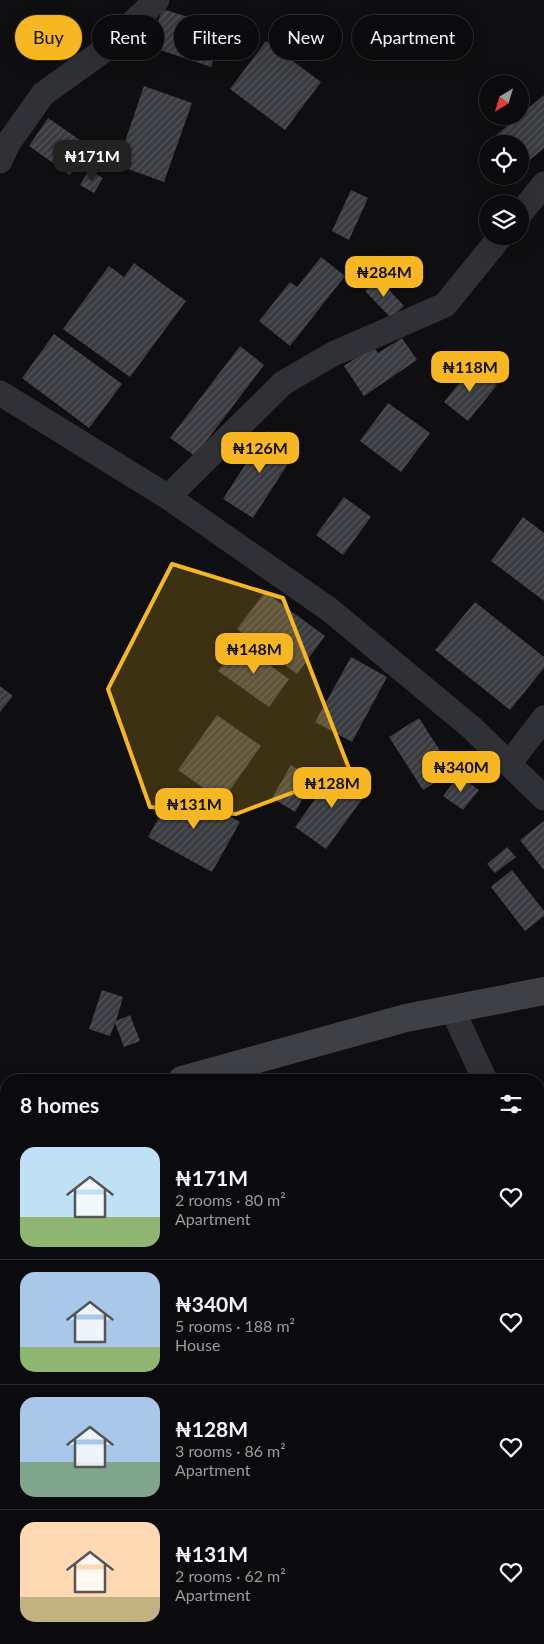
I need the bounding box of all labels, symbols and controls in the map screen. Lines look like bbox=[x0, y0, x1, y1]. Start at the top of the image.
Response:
chip: Buy bbox=[15, 15, 82, 60]
chip: Rent bbox=[92, 15, 164, 60]
chip: Filters bbox=[174, 15, 259, 60]
chip: New bbox=[269, 15, 342, 60]
chip: Apartment bbox=[352, 15, 473, 60]
north arrow bbox=[479, 75, 529, 125]
map controls bbox=[479, 75, 529, 245]
button: locate bbox=[479, 135, 529, 185]
pin: ₦171M bbox=[57, 140, 127, 182]
text: ₦171M bbox=[64, 146, 120, 165]
button: layers bbox=[479, 195, 529, 245]
pin: ₦284M bbox=[349, 256, 419, 298]
text: ₦284M bbox=[356, 262, 412, 281]
pin: ₦118M bbox=[435, 350, 505, 393]
text: ₦118M bbox=[442, 357, 498, 376]
pin: ₦126M bbox=[225, 432, 295, 474]
text: ₦126M bbox=[232, 438, 288, 457]
pin: ₦148M bbox=[219, 632, 289, 675]
text: ₦148M bbox=[226, 639, 282, 658]
pin: ₦340M bbox=[426, 750, 496, 793]
text: ₦340M bbox=[433, 757, 489, 776]
pin: ₦128M bbox=[297, 766, 367, 809]
text: ₦128M bbox=[304, 773, 360, 792]
pin: ₦131M bbox=[159, 788, 229, 830]
text: ₦131M bbox=[166, 794, 222, 813]
icon: filters bbox=[497, 1090, 525, 1118]
text: 8 homes bbox=[20, 1092, 99, 1117]
text: ₦171M bbox=[175, 1165, 248, 1190]
icon: home bbox=[60, 1167, 120, 1227]
icon: heart bbox=[497, 1183, 525, 1211]
text: 2 rooms · 80 m² bbox=[175, 1190, 286, 1209]
text: Apartment bbox=[175, 1209, 250, 1228]
text: ₦340M bbox=[175, 1291, 248, 1316]
icon: home bbox=[60, 1292, 120, 1352]
icon: heart bbox=[497, 1308, 525, 1336]
text: 5 rooms · 188 m² bbox=[175, 1316, 295, 1335]
text: House bbox=[175, 1335, 220, 1354]
text: ₦128M bbox=[175, 1416, 248, 1441]
icon: home bbox=[60, 1417, 120, 1477]
icon: heart bbox=[497, 1433, 525, 1461]
text: 3 rooms · 86 m² bbox=[175, 1441, 286, 1460]
text: Apartment bbox=[175, 1460, 250, 1479]
text: ₦131M bbox=[175, 1541, 248, 1566]
icon: home bbox=[60, 1542, 120, 1602]
icon: heart bbox=[497, 1558, 525, 1586]
text: 2 rooms · 62 m² bbox=[175, 1566, 286, 1585]
text: Apartment bbox=[175, 1585, 250, 1604]

